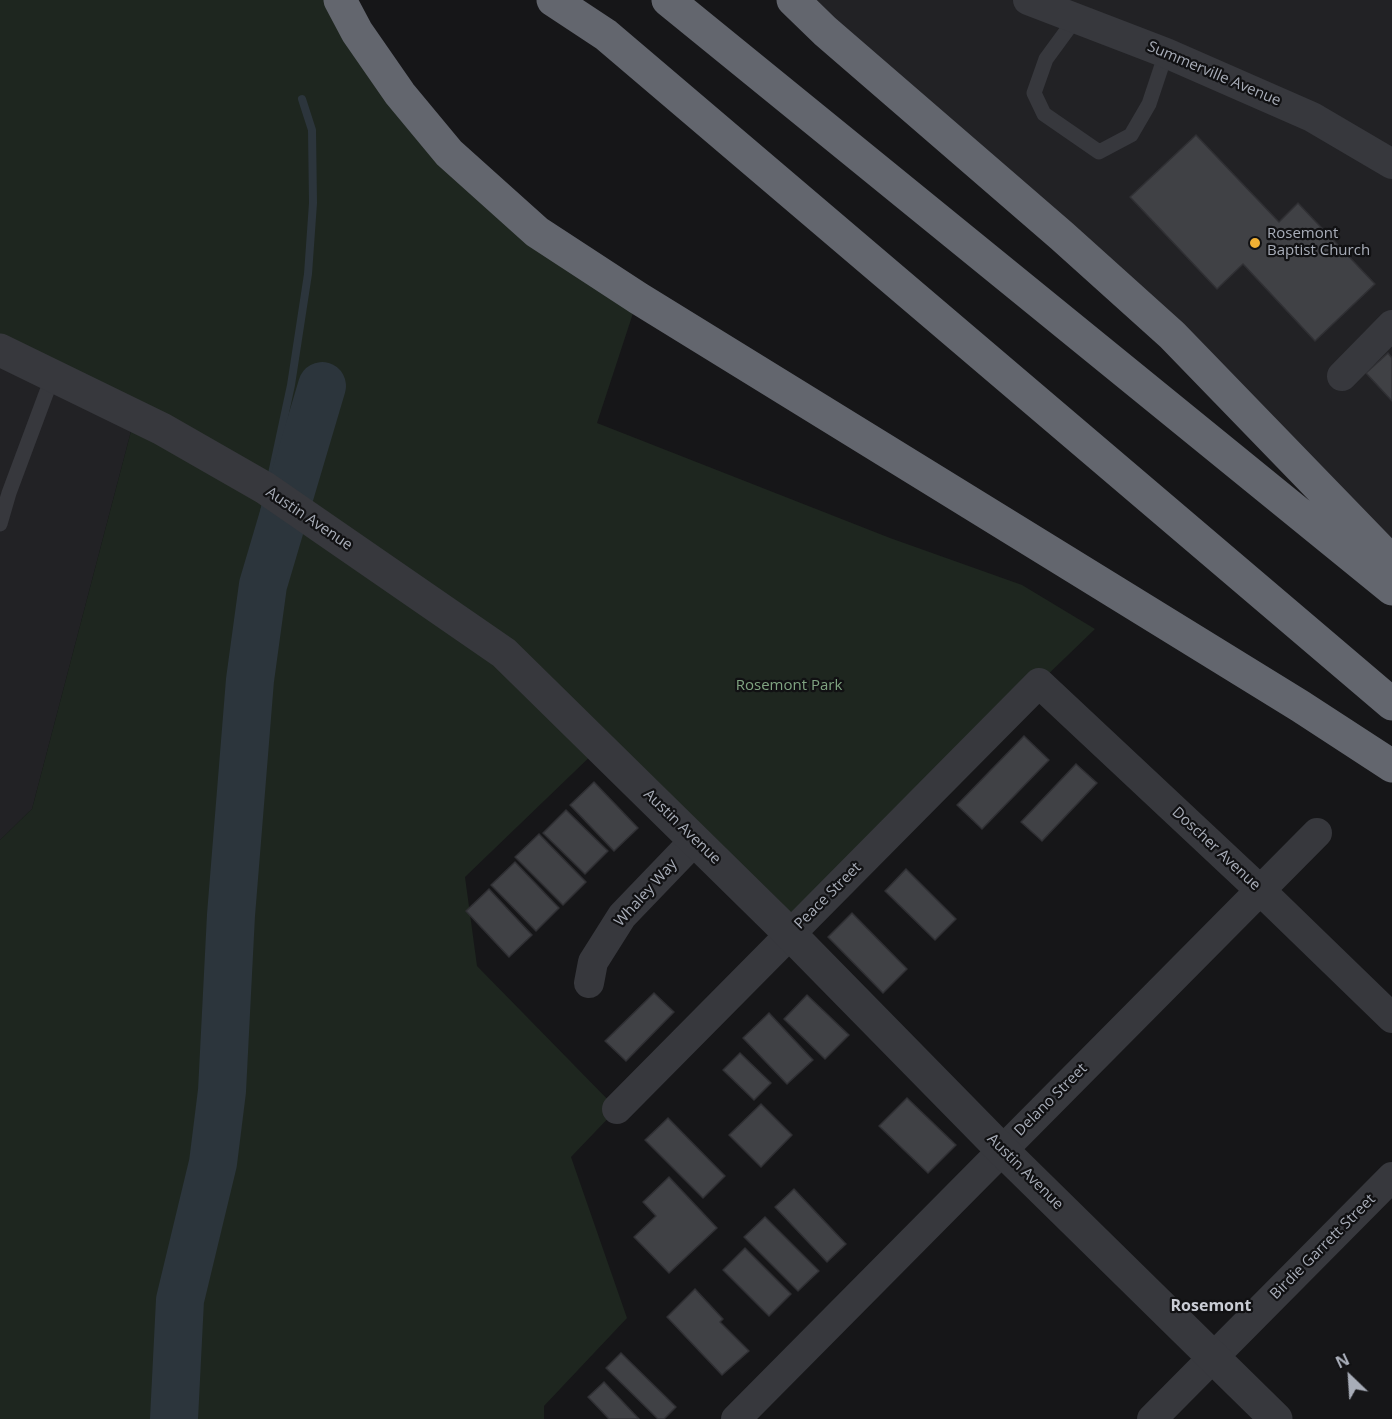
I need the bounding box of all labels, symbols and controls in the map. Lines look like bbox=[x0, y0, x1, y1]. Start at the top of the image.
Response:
street label: Summerville Avenue bbox=[1145, 38, 1283, 110]
place label: Rosemont Baptist Church bbox=[1267, 225, 1370, 260]
marker: Rosemont Baptist Church bbox=[1248, 236, 1262, 250]
street label: Austin Avenue bbox=[262, 483, 356, 555]
park label: Rosemont Park bbox=[736, 677, 842, 695]
street label: Austin Avenue bbox=[640, 786, 724, 868]
street label: Doscher Avenue bbox=[1168, 804, 1264, 894]
street label: Whaley Way bbox=[611, 856, 681, 930]
street label: Peace Street bbox=[791, 859, 865, 933]
street label: Delano Street bbox=[1011, 1060, 1091, 1140]
street label: Austin Avenue bbox=[983, 1130, 1067, 1214]
street label: Birdie Garrett Street bbox=[1267, 1191, 1379, 1303]
district label: Rosemont bbox=[1171, 1296, 1251, 1316]
north arrow bbox=[1320, 1347, 1380, 1407]
text: N bbox=[1332, 1348, 1353, 1373]

